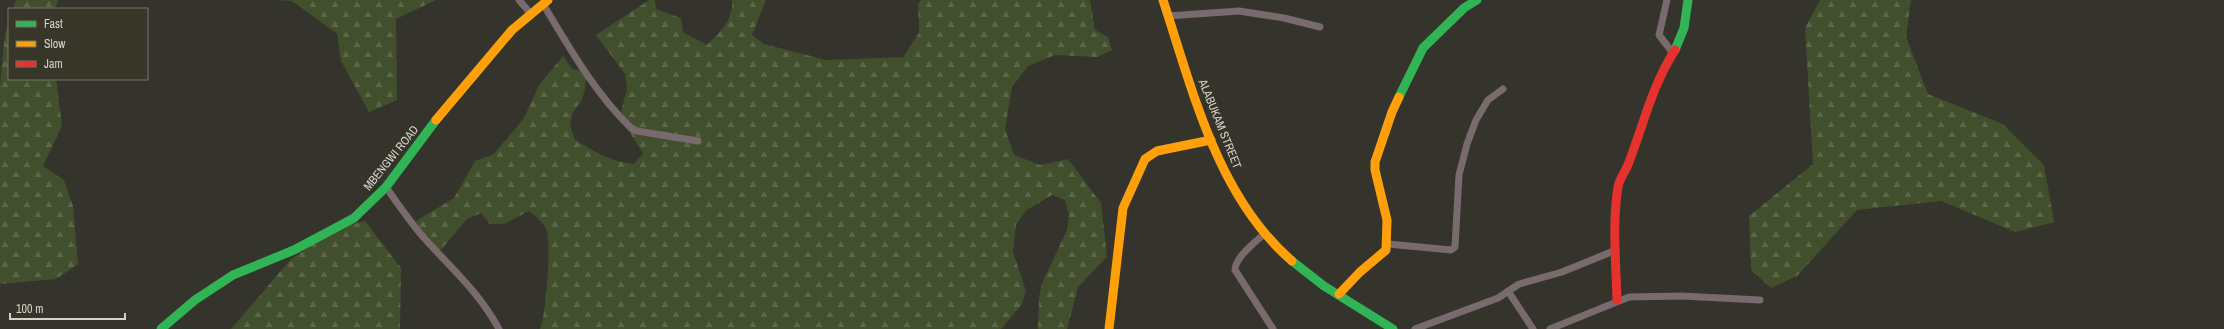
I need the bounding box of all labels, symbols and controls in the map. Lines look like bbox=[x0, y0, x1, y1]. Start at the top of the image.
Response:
legend bbox=[8, 8, 148, 80]
text: Fast bbox=[44, 16, 63, 32]
text: Slow bbox=[44, 36, 66, 52]
text: Jam bbox=[44, 56, 63, 72]
street label: ALABUKAM STREET bbox=[1194, 76, 1245, 171]
street label: MBENGWI ROAD bbox=[360, 122, 422, 194]
scale bar bbox=[10, 295, 125, 321]
text: 100 m bbox=[16, 301, 43, 317]

